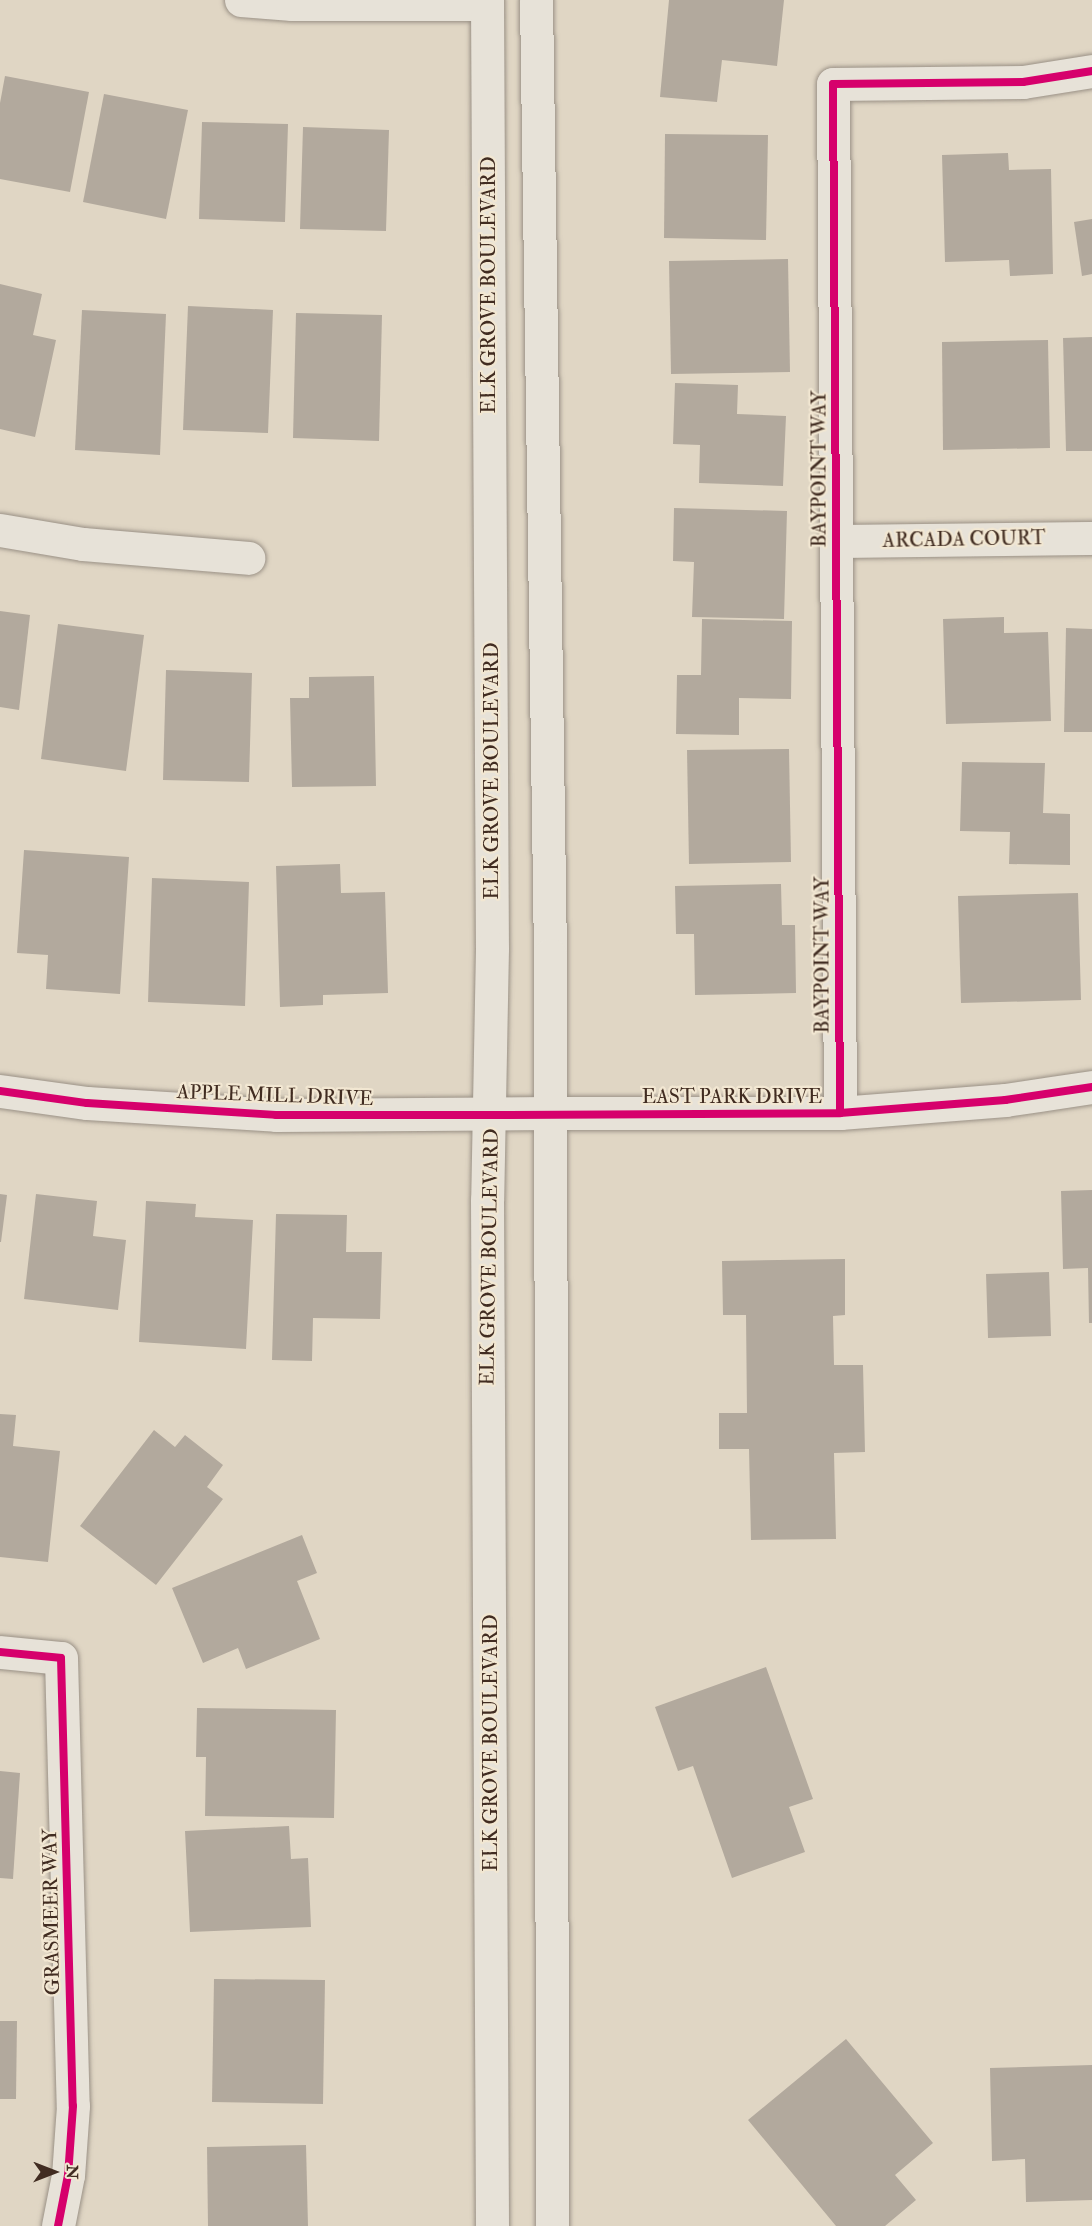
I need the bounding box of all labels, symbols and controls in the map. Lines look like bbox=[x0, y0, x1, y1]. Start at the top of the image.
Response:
street label: ELK GROVE BOULEVARD bbox=[476, 156, 500, 414]
street label: BAYPOINT WAY bbox=[807, 390, 831, 548]
street label: ARCADA COURT bbox=[882, 526, 1046, 552]
street label: ELK GROVE BOULEVARD bbox=[479, 642, 503, 900]
street label: BAYPOINT WAY bbox=[810, 876, 834, 1034]
street label: APPLE MILL DRIVE bbox=[176, 1080, 374, 1110]
street label: EAST PARK DRIVE bbox=[642, 1084, 822, 1108]
street label: ELK GROVE BOULEVARD bbox=[475, 1128, 503, 1386]
street label: ELK GROVE BOULEVARD bbox=[478, 1614, 502, 1872]
street label: GRASMEER WAY bbox=[38, 1828, 64, 1996]
north arrow bbox=[24, 2142, 84, 2202]
text: N bbox=[62, 2165, 82, 2179]

